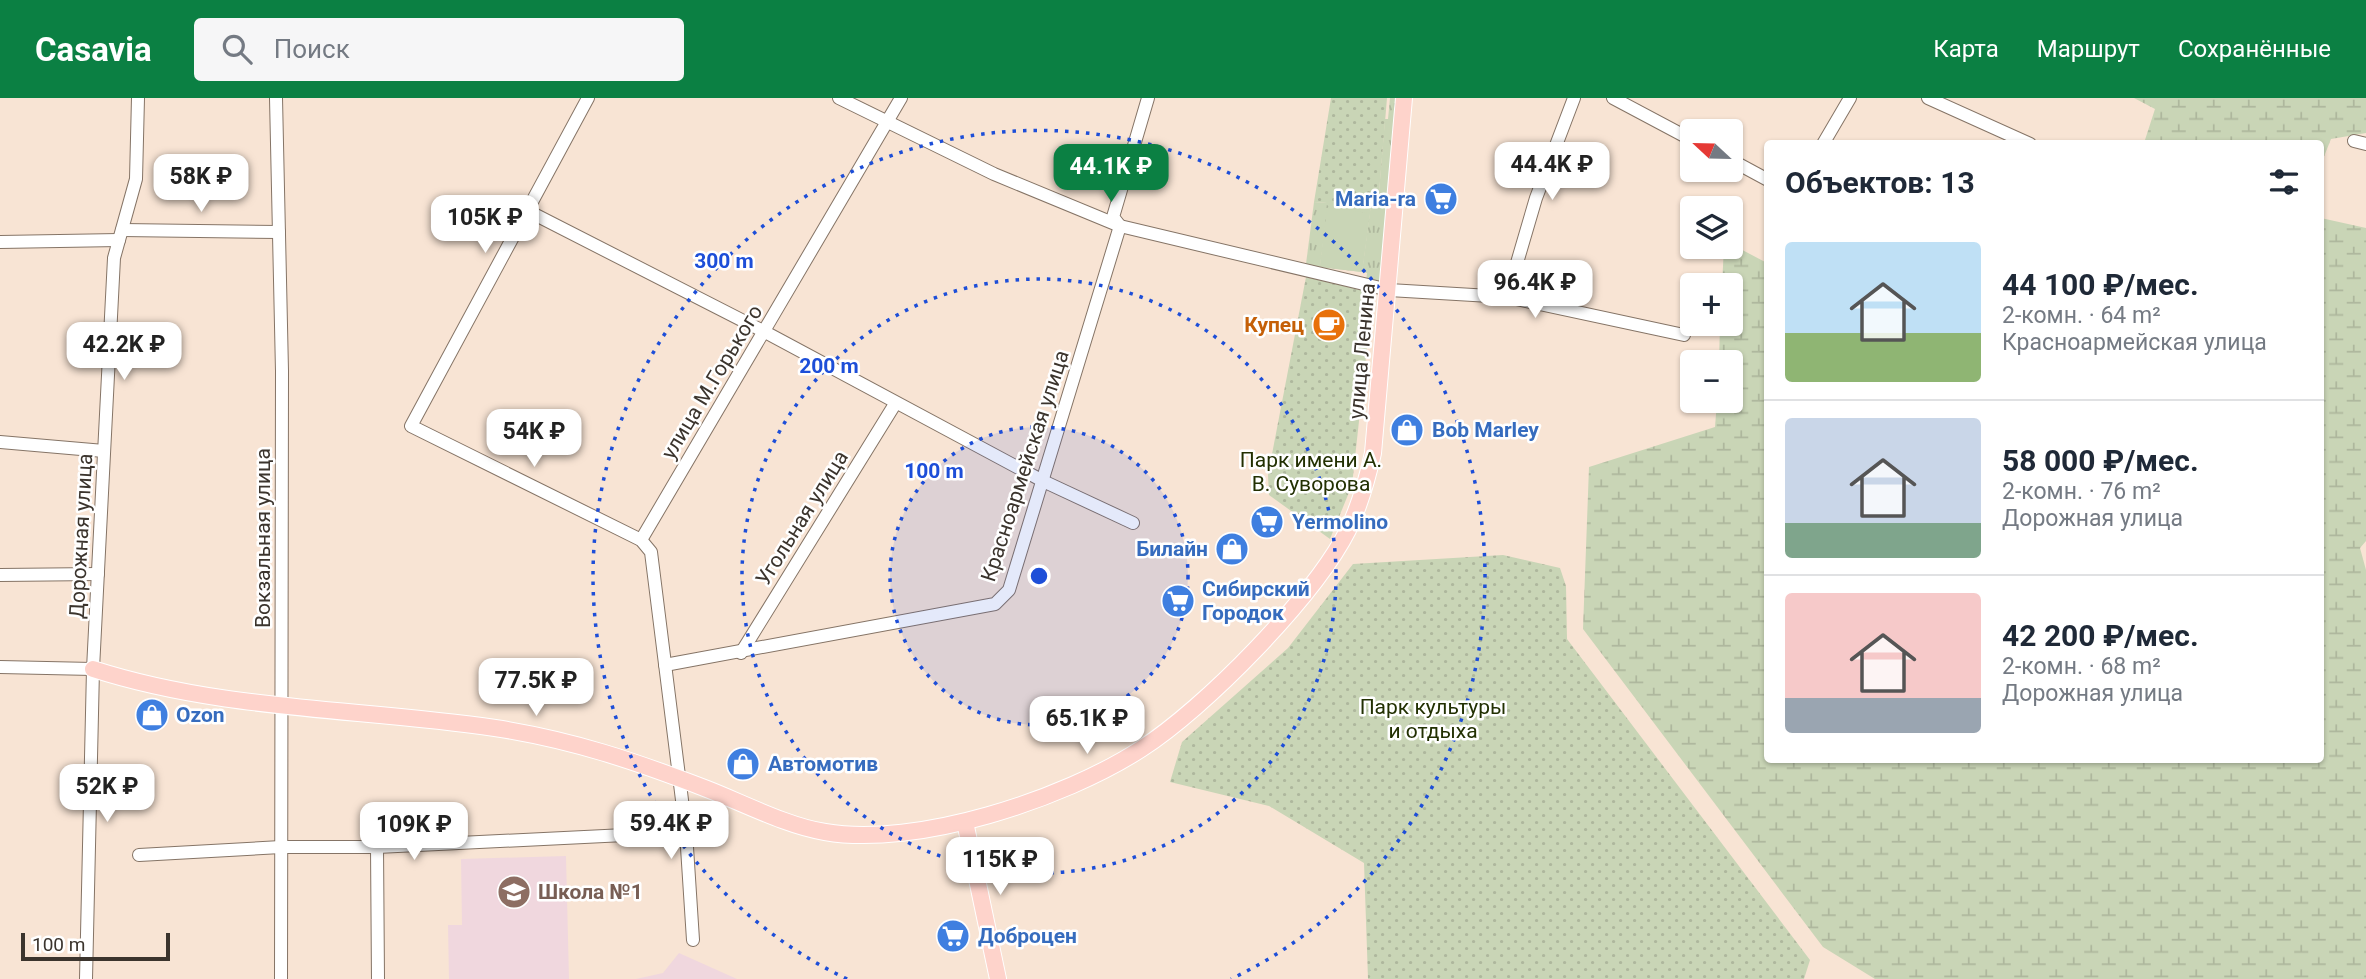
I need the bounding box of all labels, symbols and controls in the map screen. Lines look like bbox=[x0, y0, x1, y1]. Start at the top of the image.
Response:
search box bbox=[194, 18, 684, 81]
text: Casavia bbox=[35, 30, 152, 69]
icon: search bbox=[218, 30, 256, 68]
text: Поиск bbox=[274, 34, 350, 64]
text: Карта bbox=[1933, 35, 1999, 63]
text: Маршрут bbox=[2037, 35, 2140, 63]
text: Сохранённые bbox=[2178, 35, 2331, 63]
north arrow bbox=[1680, 119, 1743, 182]
map controls bbox=[1680, 119, 1743, 413]
pin: 44.4K ₽ bbox=[1487, 142, 1617, 202]
pin: 44.1K ₽ bbox=[1046, 144, 1176, 204]
text: 44.4K ₽ bbox=[1511, 151, 1593, 178]
text: 44.1K ₽ bbox=[1070, 153, 1152, 180]
pin: 58K ₽ bbox=[152, 155, 250, 214]
text: 58K ₽ bbox=[170, 163, 232, 190]
icon: filters bbox=[2265, 163, 2303, 201]
text: Объектов: 13 bbox=[1785, 165, 1975, 200]
supermarket icon: Maria-ra bbox=[1422, 180, 1460, 218]
place label: Maria-ra bbox=[1335, 187, 1416, 211]
pin: 105K ₽ bbox=[428, 195, 542, 255]
button: layers bbox=[1680, 196, 1743, 259]
text: 105K ₽ bbox=[447, 204, 523, 231]
text: 300 m bbox=[694, 249, 754, 273]
pin: 96.4K ₽ bbox=[1470, 260, 1600, 320]
text: 44 100 ₽/мес. bbox=[2002, 267, 2199, 302]
text: 96.4K ₽ bbox=[1494, 269, 1576, 296]
icon: home bbox=[1841, 270, 1925, 354]
button: + bbox=[1680, 273, 1743, 336]
street label: улица Ленина bbox=[1344, 282, 1380, 420]
street label: улица М.Горького bbox=[657, 301, 767, 463]
text: 2-комн. · 64 m² bbox=[2002, 302, 2161, 329]
cafe icon: Купец bbox=[1310, 306, 1348, 344]
place label: Купец bbox=[1244, 313, 1304, 337]
pin: 42.2K ₽ bbox=[59, 322, 189, 382]
text: Красноармейская улица bbox=[2002, 329, 2267, 356]
text: 42.2K ₽ bbox=[83, 331, 165, 358]
street label: Красноармейская улица bbox=[976, 347, 1074, 585]
button: − bbox=[1680, 350, 1743, 413]
text: 200 m bbox=[799, 354, 859, 378]
pin: 54K ₽ bbox=[485, 410, 583, 469]
shop icon: Bob Marley bbox=[1388, 411, 1426, 449]
text: 54K ₽ bbox=[503, 418, 565, 445]
place label: Bob Marley bbox=[1432, 418, 1539, 442]
text: 58 000 ₽/мес. bbox=[2002, 443, 2199, 478]
street label: Угольная улица bbox=[751, 446, 853, 590]
icon: home bbox=[1841, 446, 1925, 530]
street label: Вокзальная улица bbox=[251, 448, 275, 628]
park label: Парк имени А. В. Суворова bbox=[1240, 448, 1382, 496]
street label: Дорожная улица bbox=[65, 453, 97, 619]
text: 100 m bbox=[904, 459, 964, 483]
text: 2-комн. · 76 m² bbox=[2002, 478, 2161, 505]
supermarket icon: Yermolino bbox=[1248, 503, 1286, 541]
text: Дорожная улица bbox=[2002, 505, 2183, 532]
place label: Yermolino bbox=[1292, 510, 1388, 534]
shop icon: Билайн bbox=[1213, 530, 1251, 568]
place label: Билайн bbox=[1136, 537, 1208, 561]
centre of rings bbox=[1027, 564, 1051, 588]
place label: Сибирский Городок bbox=[1202, 577, 1310, 625]
supermarket icon: Сибирский Городок bbox=[1159, 582, 1197, 620]
text: 42 200 ₽/мес. bbox=[2002, 618, 2199, 653]
icon: home bbox=[1841, 621, 1925, 705]
text: 2-комн. · 68 m² bbox=[2002, 653, 2161, 680]
pin: 77.5K ₽ bbox=[471, 658, 601, 718]
text: 77.5K ₽ bbox=[495, 667, 577, 694]
text: Дорожная улица bbox=[2002, 680, 2183, 707]
park label: Парк культуры и отдыха bbox=[1360, 695, 1506, 743]
shop icon: Ozon bbox=[133, 696, 171, 734]
pin: 65.1K ₽ bbox=[1022, 696, 1152, 756]
place label: Ozon bbox=[176, 703, 225, 727]
text: 65.1K ₽ bbox=[1046, 705, 1128, 732]
shop icon: Автомотив bbox=[724, 745, 762, 783]
place label: Автомотив bbox=[768, 752, 878, 776]
pin: 52K ₽ bbox=[58, 764, 156, 824]
text: 52K ₽ bbox=[76, 773, 138, 800]
pin: 109K ₽ bbox=[357, 802, 471, 862]
pin: 59.4K ₽ bbox=[606, 802, 736, 861]
text: 59.4K ₽ bbox=[630, 810, 712, 837]
text: 109K ₽ bbox=[376, 811, 452, 838]
pin: 115K ₽ bbox=[943, 838, 1057, 897]
text: 115K ₽ bbox=[962, 846, 1038, 873]
school or university icon: Школа №1 bbox=[495, 873, 533, 911]
place label: Школа №1 bbox=[538, 880, 643, 904]
supermarket icon: Доброцен bbox=[934, 917, 972, 955]
place label: Доброцен bbox=[978, 924, 1077, 948]
scale bar bbox=[21, 930, 170, 962]
text: 100 m bbox=[32, 933, 85, 956]

